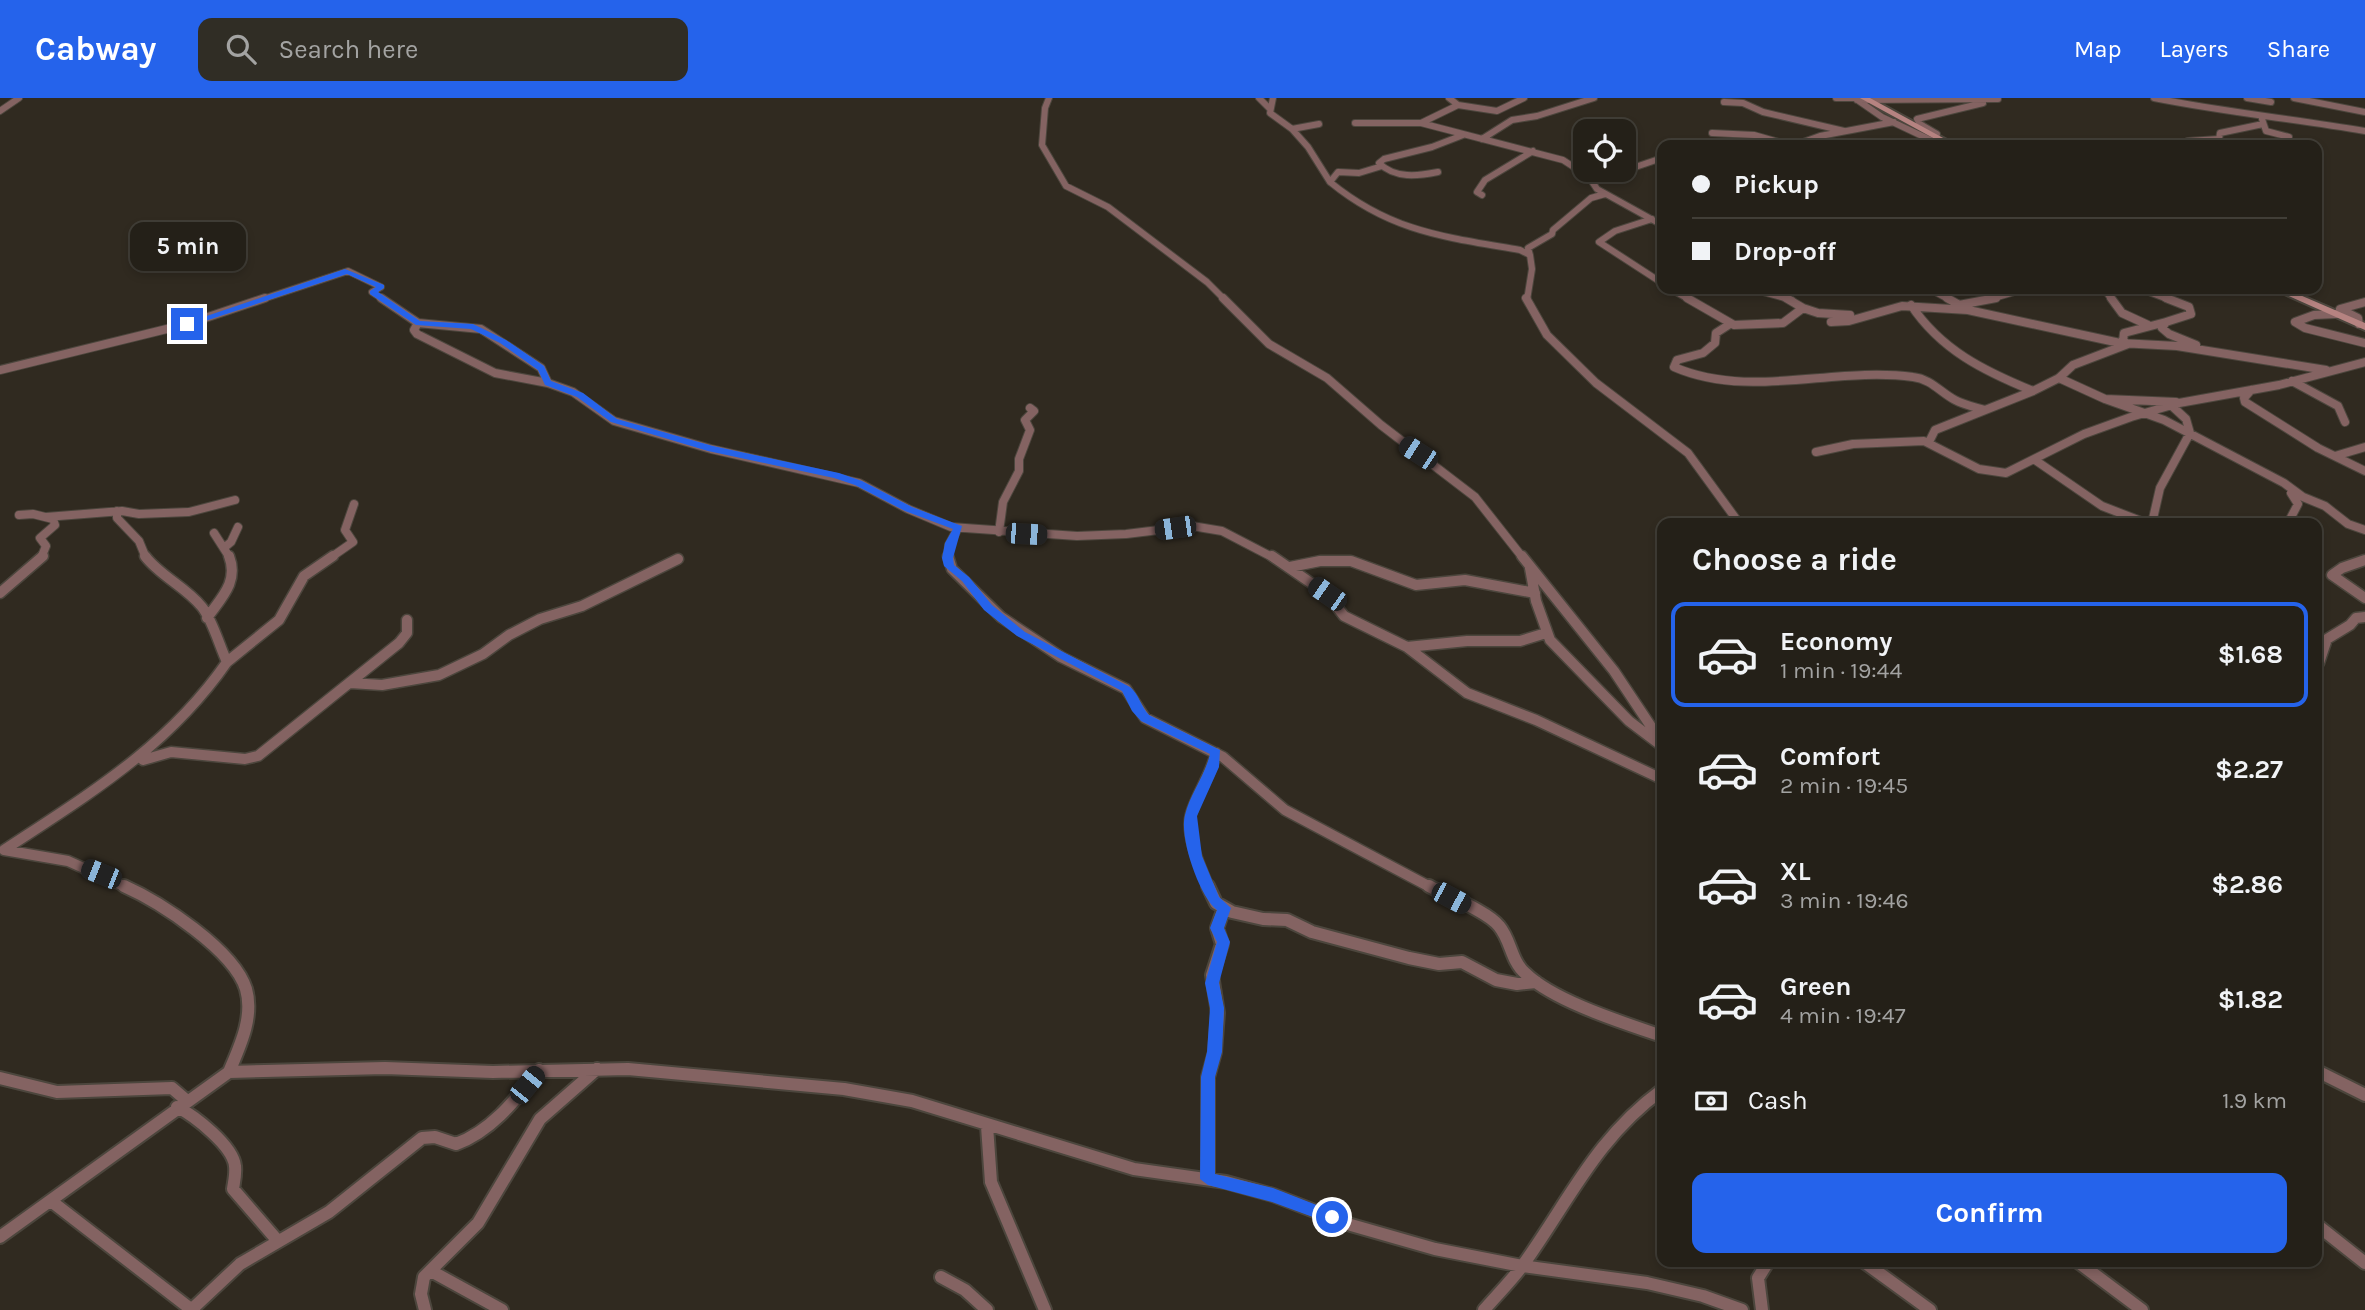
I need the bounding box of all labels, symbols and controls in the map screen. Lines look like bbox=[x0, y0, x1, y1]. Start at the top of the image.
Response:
search box bbox=[198, 18, 688, 81]
text: Cabway bbox=[35, 30, 156, 68]
icon: search bbox=[222, 30, 260, 68]
text: Search here bbox=[278, 34, 418, 65]
text: Map bbox=[2074, 35, 2122, 63]
text: Layers bbox=[2160, 35, 2229, 63]
text: Share bbox=[2267, 35, 2330, 63]
map controls bbox=[1573, 119, 1636, 182]
button: locate bbox=[1573, 119, 1636, 182]
text: Pickup bbox=[1734, 169, 1819, 200]
callout: 5 min bbox=[129, 222, 245, 272]
text: 5 min bbox=[157, 233, 219, 260]
text: Drop-off bbox=[1734, 236, 1836, 267]
route end bbox=[171, 308, 203, 340]
car bbox=[1395, 433, 1442, 473]
car bbox=[1153, 515, 1198, 541]
car bbox=[1005, 522, 1048, 546]
text: Choose a ride bbox=[1692, 541, 1897, 578]
car bbox=[1304, 573, 1351, 615]
icon: car bbox=[1696, 623, 1759, 686]
text: Economy bbox=[1780, 626, 1892, 657]
text: $1.68 bbox=[2218, 639, 2283, 670]
text: 1 min · 19:44 bbox=[1780, 657, 1902, 684]
icon: car bbox=[1696, 738, 1759, 801]
text: Comfort bbox=[1780, 741, 1881, 772]
text: $2.27 bbox=[2215, 754, 2283, 785]
text: 2 min · 19:45 bbox=[1780, 772, 1908, 799]
icon: car bbox=[1696, 853, 1759, 916]
car bbox=[78, 856, 125, 892]
text: XL bbox=[1780, 856, 1811, 887]
text: $2.86 bbox=[2211, 869, 2283, 900]
car bbox=[1428, 879, 1475, 917]
text: 3 min · 19:46 bbox=[1780, 887, 1909, 914]
icon: car bbox=[1696, 968, 1759, 1031]
text: Green bbox=[1780, 971, 1852, 1002]
text: $1.82 bbox=[2218, 984, 2283, 1015]
text: 4 min · 19:47 bbox=[1780, 1002, 1905, 1029]
car bbox=[506, 1062, 549, 1108]
icon: cash bbox=[1692, 1082, 1730, 1120]
text: Cash bbox=[1748, 1085, 1808, 1116]
text: 1.9 km bbox=[2222, 1087, 2287, 1114]
button: Confirm bbox=[1692, 1173, 2287, 1253]
route start bbox=[1316, 1201, 1348, 1233]

